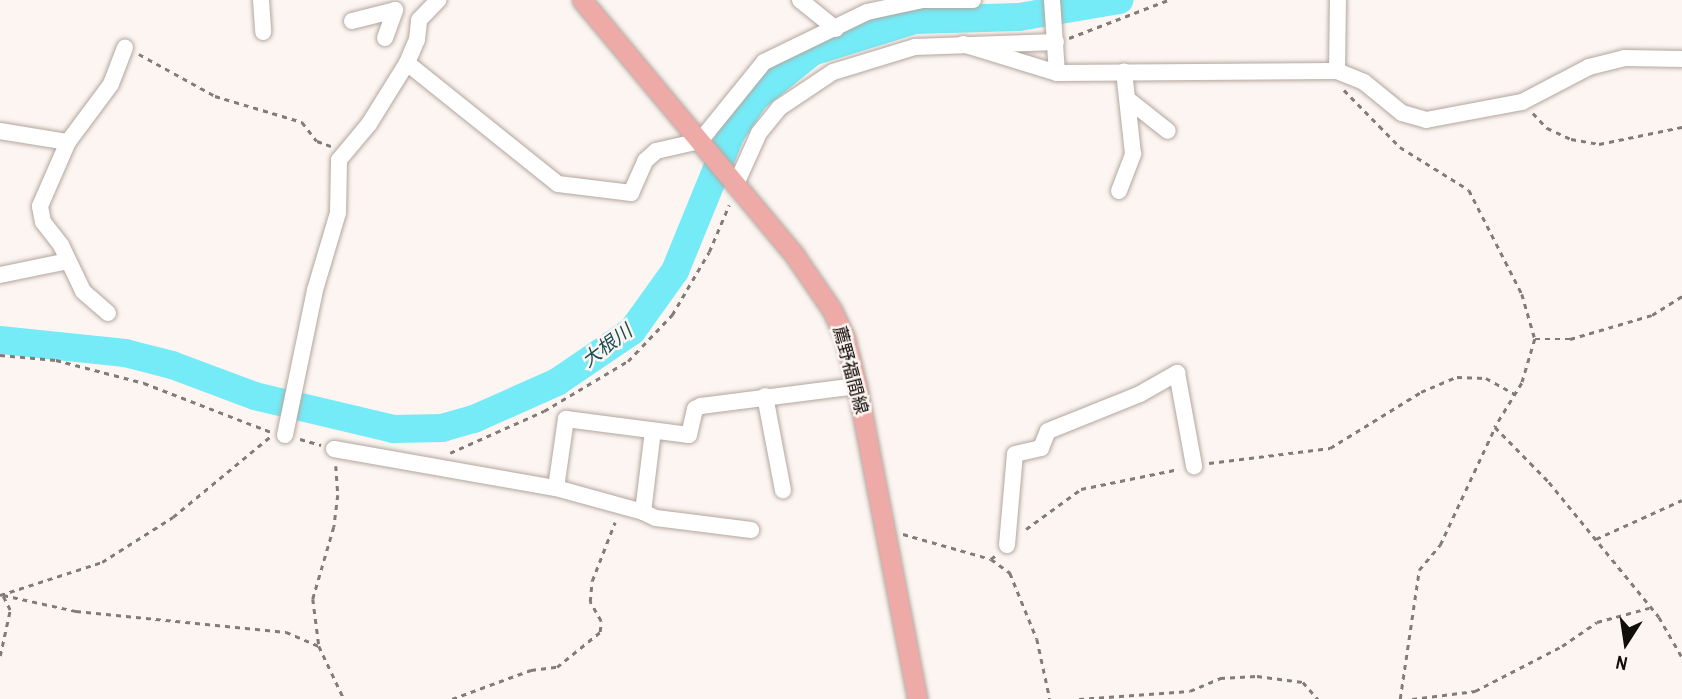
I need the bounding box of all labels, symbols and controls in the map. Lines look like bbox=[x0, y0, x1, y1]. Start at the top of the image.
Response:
water label: 大根川 bbox=[577, 320, 637, 372]
street label: 薦野福間線 bbox=[828, 324, 872, 416]
north arrow bbox=[1591, 608, 1661, 678]
text: N bbox=[1613, 650, 1630, 677]

